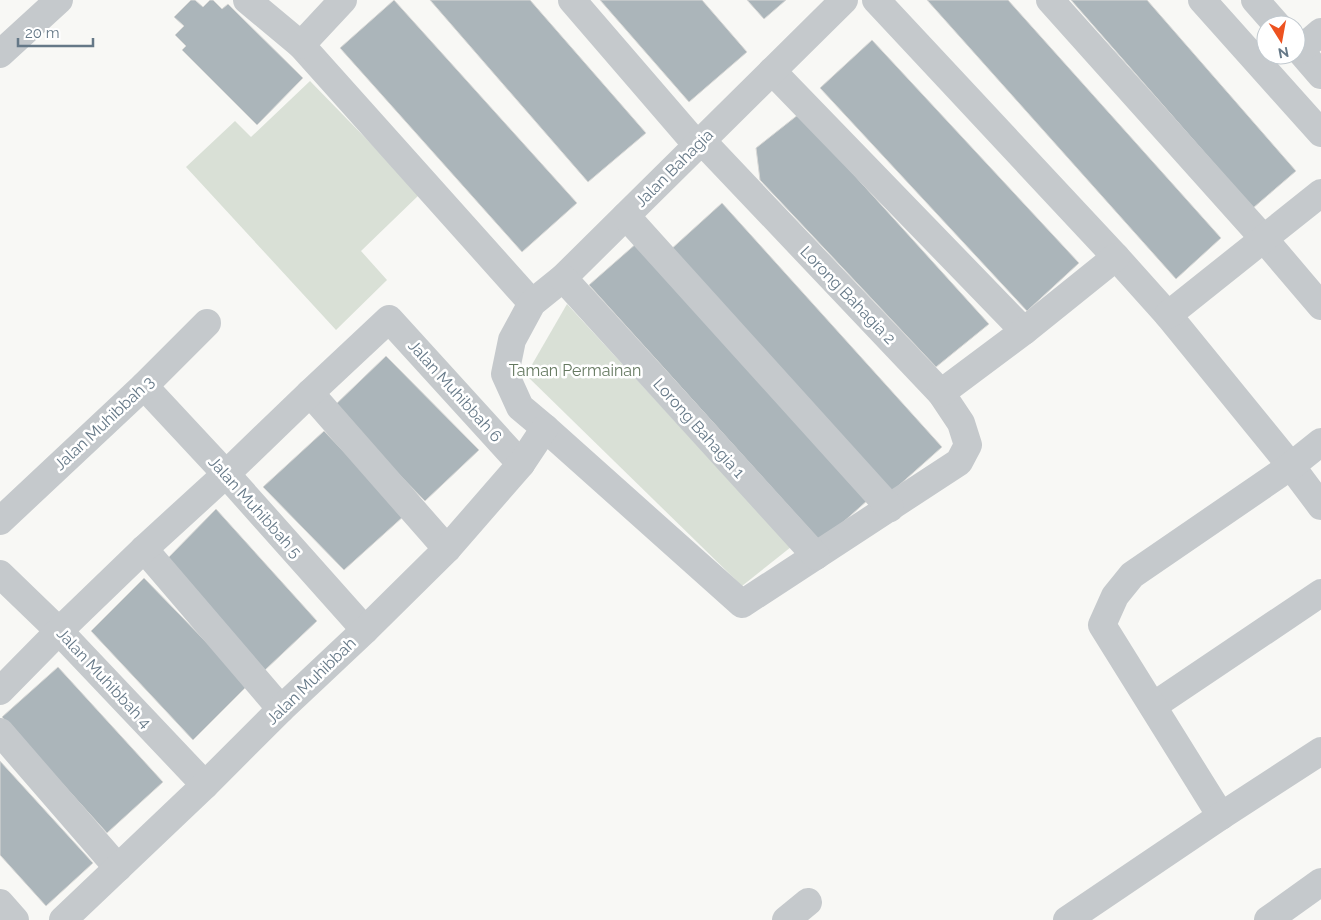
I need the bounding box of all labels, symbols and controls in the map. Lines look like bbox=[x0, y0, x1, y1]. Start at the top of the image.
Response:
scale bar bbox=[18, 15, 92, 47]
north arrow bbox=[1256, 15, 1306, 65]
text: 20 m bbox=[25, 24, 60, 42]
text: N bbox=[1277, 44, 1290, 62]
street label: Jalan Bahagia bbox=[631, 125, 717, 211]
street label: Lorong Bahagia 2 bbox=[796, 242, 900, 348]
street label: Jalan Muhibbah 6 bbox=[404, 336, 506, 446]
park label: Taman Permainan bbox=[509, 361, 641, 380]
street label: Jalan Muhibbah 3 bbox=[50, 372, 158, 474]
street label: Lorong Bahagia 1 bbox=[649, 374, 749, 482]
street label: Jalan Muhibbah 5 bbox=[205, 452, 306, 562]
street label: Jalan Muhibbah 4 bbox=[53, 624, 155, 732]
street label: Jalan Muhibbah bbox=[262, 634, 360, 728]

